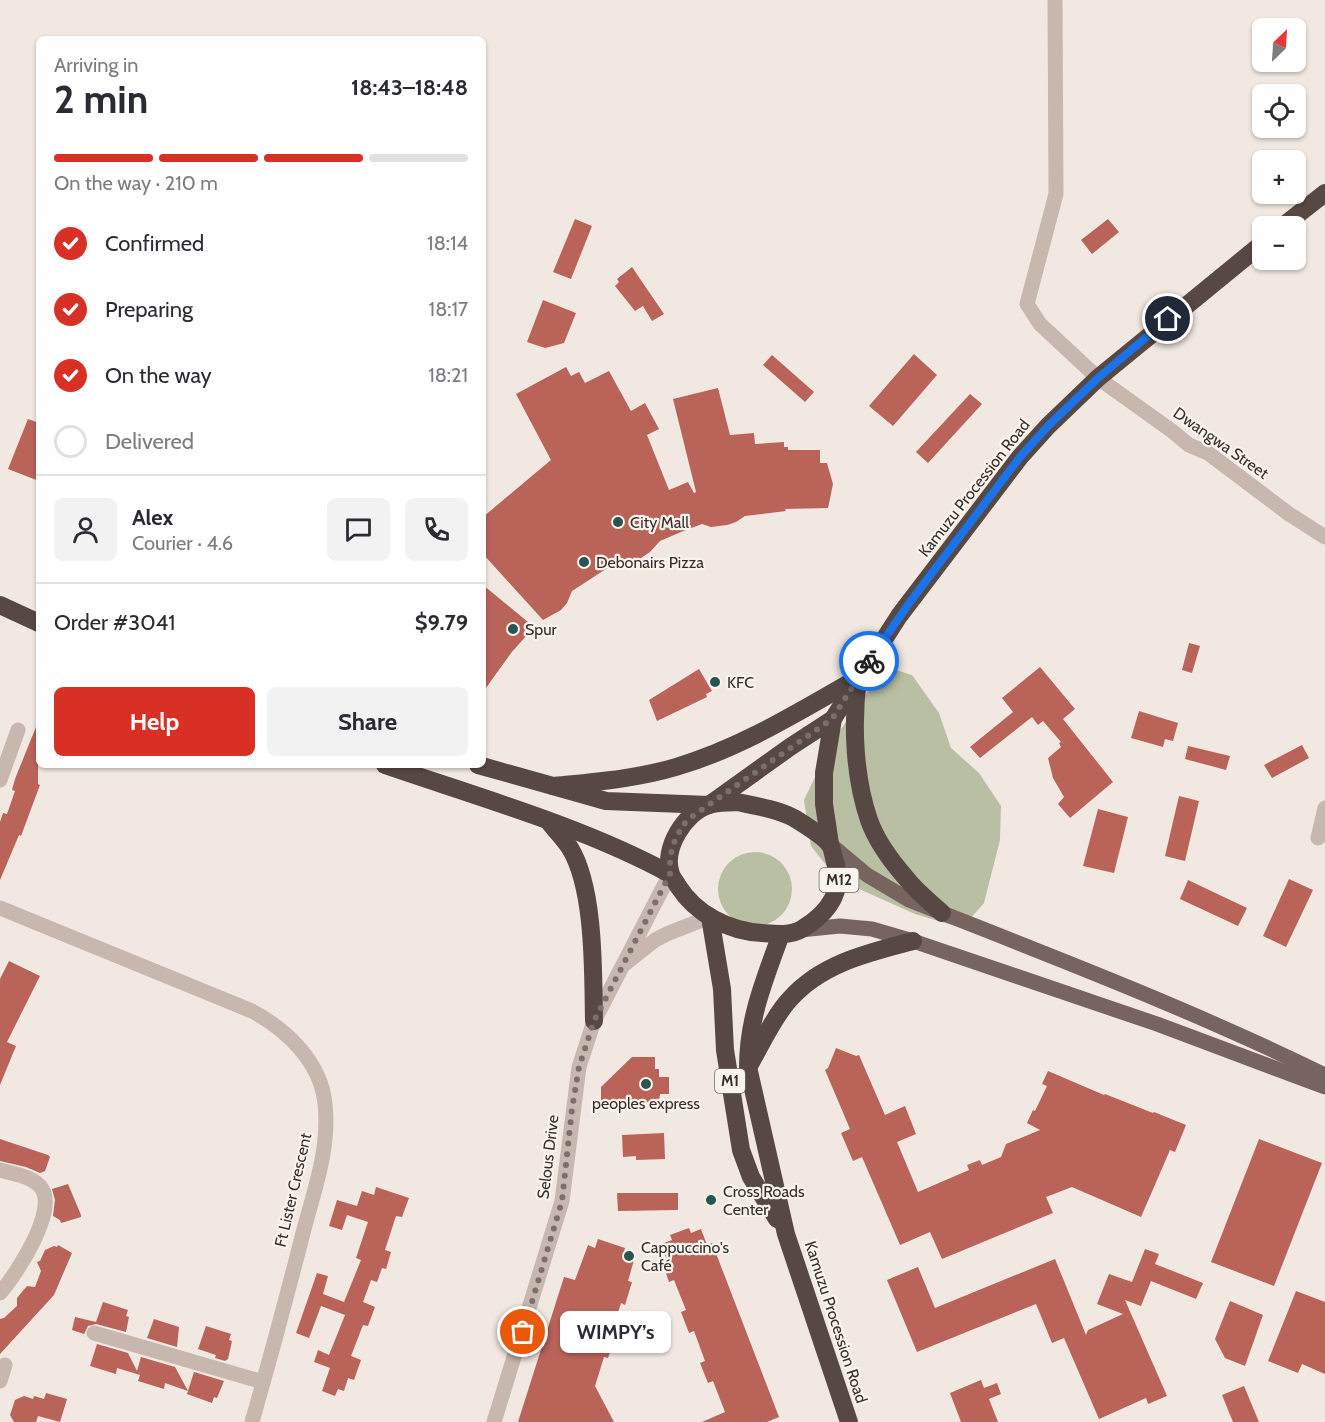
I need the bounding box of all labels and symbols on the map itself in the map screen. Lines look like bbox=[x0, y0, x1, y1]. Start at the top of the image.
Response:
north arrow bbox=[1252, 18, 1306, 72]
pin bbox=[1142, 293, 1193, 344]
street label: Dwangwa Street bbox=[1170, 403, 1273, 483]
street label: Kamuzu Procession Road bbox=[914, 415, 1034, 561]
place label: City Mall bbox=[630, 513, 689, 532]
marker: City Mall bbox=[611, 515, 625, 529]
place label: Debonairs Pizza bbox=[596, 553, 704, 572]
marker: Debonairs Pizza bbox=[577, 555, 591, 569]
place label: Spur bbox=[525, 620, 558, 639]
marker: Spur bbox=[506, 622, 520, 636]
courier bbox=[839, 631, 899, 691]
place label: KFC bbox=[727, 673, 754, 692]
marker: KFC bbox=[708, 675, 722, 689]
road number: M12 bbox=[820, 868, 858, 892]
road number: M1 bbox=[715, 1069, 745, 1093]
marker: peoples express bbox=[639, 1077, 653, 1091]
place label: peoples express bbox=[592, 1094, 700, 1113]
street label: Selous Drive bbox=[533, 1114, 563, 1200]
street label: Ft Lister Crescent bbox=[271, 1131, 315, 1249]
place label: Cross Roads Center bbox=[723, 1182, 805, 1219]
marker: Cross Roads Center bbox=[704, 1193, 718, 1207]
place label: Cappuccino's Café bbox=[641, 1238, 730, 1275]
street label: Kamuzu Procession Road bbox=[801, 1239, 871, 1405]
marker: Cappuccino's Café bbox=[622, 1249, 636, 1263]
pin bbox=[497, 1306, 548, 1357]
callout: WIMPY’s bbox=[559, 1311, 670, 1353]

